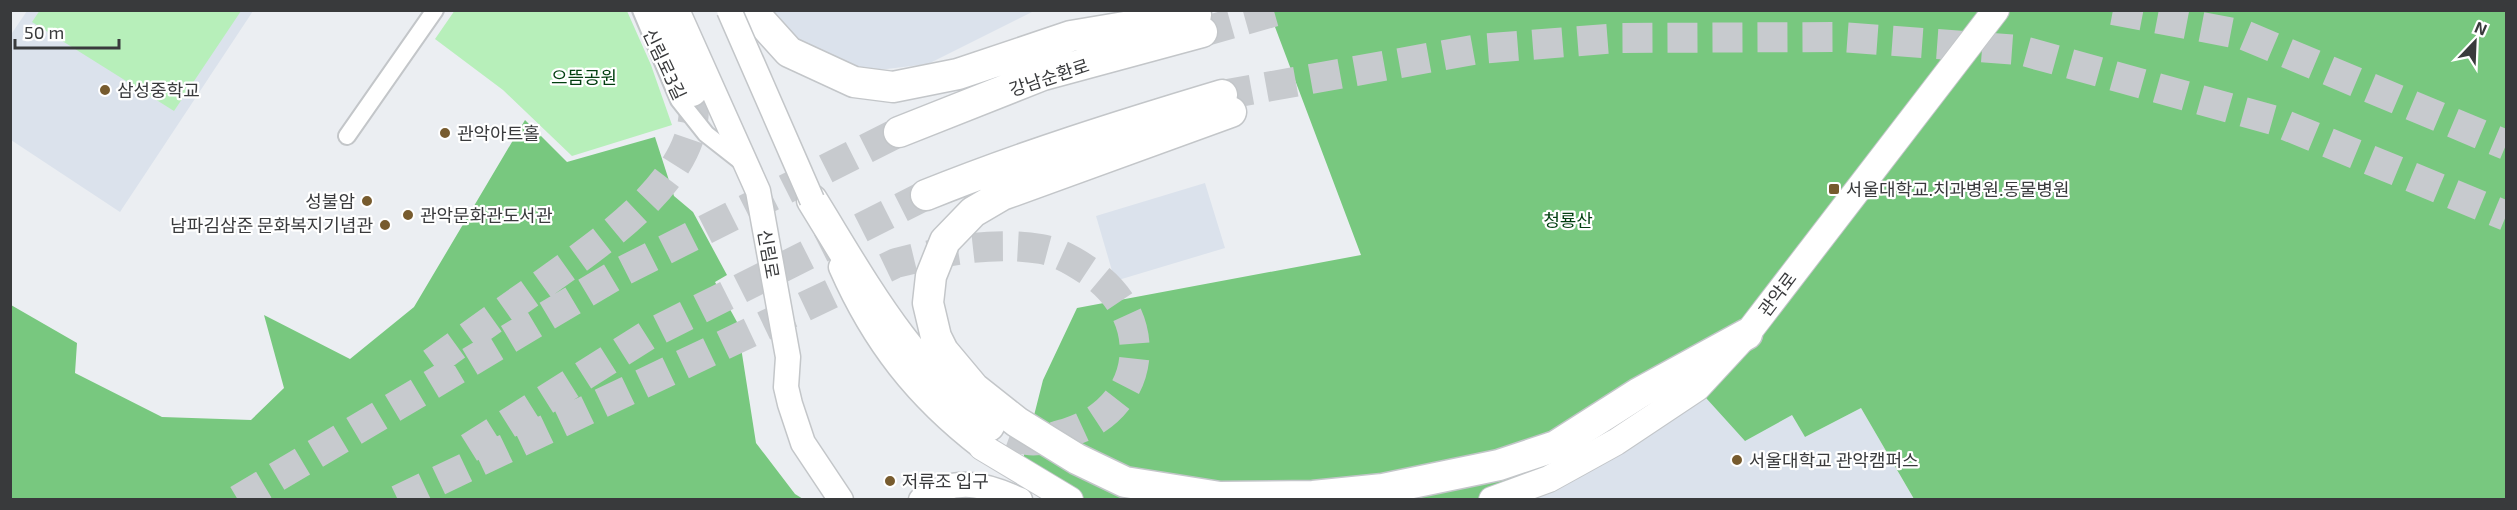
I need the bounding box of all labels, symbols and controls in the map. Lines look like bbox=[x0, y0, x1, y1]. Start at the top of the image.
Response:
scale bar bbox=[15, 12, 118, 50]
north arrow bbox=[2445, 12, 2505, 72]
text: N bbox=[2472, 17, 2490, 39]
text: 50 m bbox=[24, 21, 64, 43]
street label: 신림로3길 bbox=[639, 25, 691, 103]
street label: 강남순환로 bbox=[1006, 54, 1092, 100]
park label: 으뜸공원 bbox=[551, 66, 617, 88]
place label: 삼성중학교 bbox=[117, 79, 200, 101]
marker: 삼성중학교 bbox=[98, 83, 112, 97]
place label: 관악아트홀 bbox=[457, 122, 540, 144]
marker: 관악아트홀 bbox=[438, 126, 452, 140]
place label: 서울대학교.치과병원.동물병원 bbox=[1846, 178, 2070, 200]
marker: 서울대학교.치과병원.동물병원 bbox=[1827, 182, 1841, 196]
place label: 성불암 bbox=[305, 190, 355, 212]
marker: 성불암 bbox=[360, 194, 374, 208]
place label: 관악문화관도서관 bbox=[420, 204, 553, 226]
marker: 관악문화관도서관 bbox=[401, 208, 415, 222]
park label: 청룡산 bbox=[1543, 209, 1593, 231]
place label: 남파김삼준 문화복지기념관 bbox=[170, 214, 373, 236]
marker: 남파김삼준 문화복지기념관 bbox=[378, 218, 392, 232]
street label: 신림로 bbox=[754, 228, 784, 280]
street label: 관악로 bbox=[1753, 268, 1801, 320]
place label: 서울대학교 관악캠퍼스 bbox=[1749, 449, 1919, 471]
marker: 서울대학교 관악캠퍼스 bbox=[1730, 453, 1744, 467]
place label: 저류조 입구 bbox=[902, 470, 989, 492]
marker: 저류조 입구 bbox=[883, 474, 897, 488]

